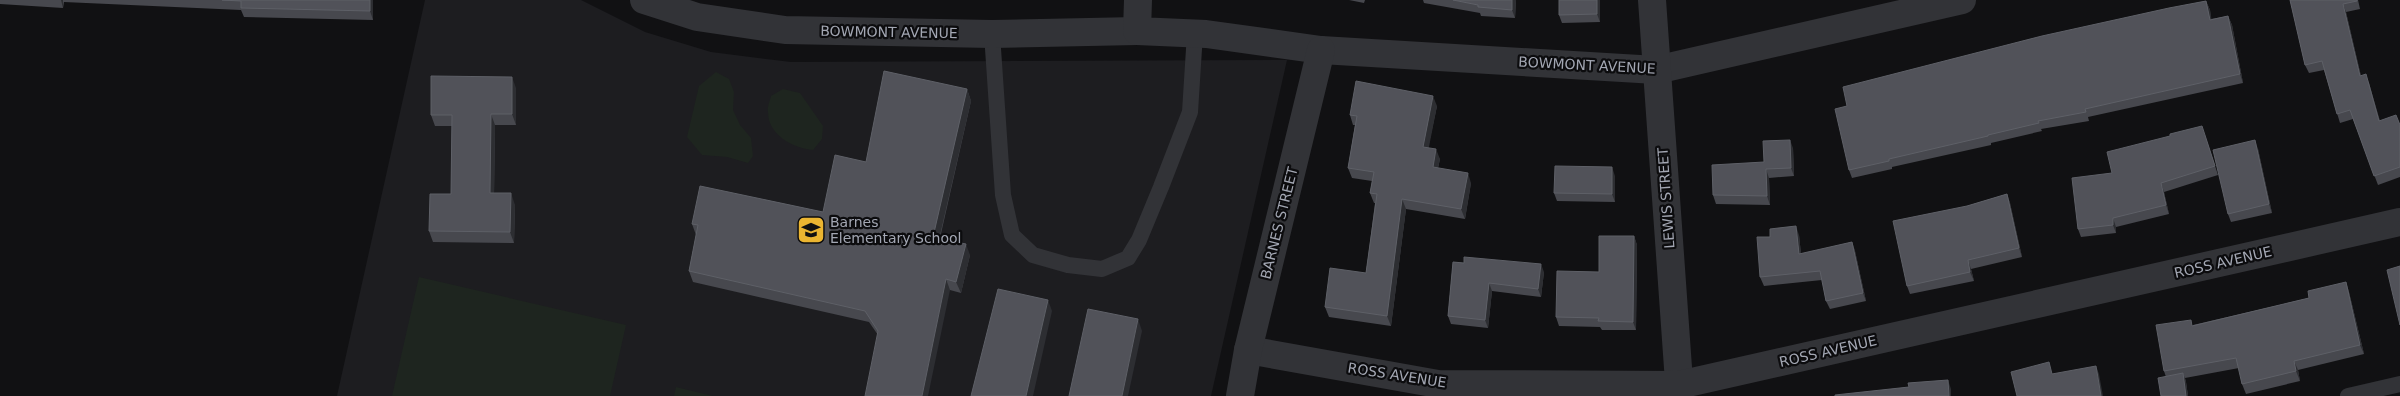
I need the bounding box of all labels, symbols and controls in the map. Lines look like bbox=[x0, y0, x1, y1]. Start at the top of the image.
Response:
street label: BOWMONT AVENUE bbox=[820, 23, 958, 41]
street label: BOWMONT AVENUE bbox=[1518, 53, 1656, 77]
street label: LEWIS STREET bbox=[1654, 146, 1678, 249]
street label: BARNES STREET bbox=[1257, 165, 1301, 281]
place label: Barnes Elementary School bbox=[830, 214, 962, 246]
school or university icon: Barnes Elementary School bbox=[796, 215, 826, 245]
street label: ROSS AVENUE bbox=[2173, 243, 2273, 281]
street label: ROSS AVENUE bbox=[1778, 332, 1878, 370]
street label: ROSS AVENUE bbox=[1347, 359, 1447, 391]

